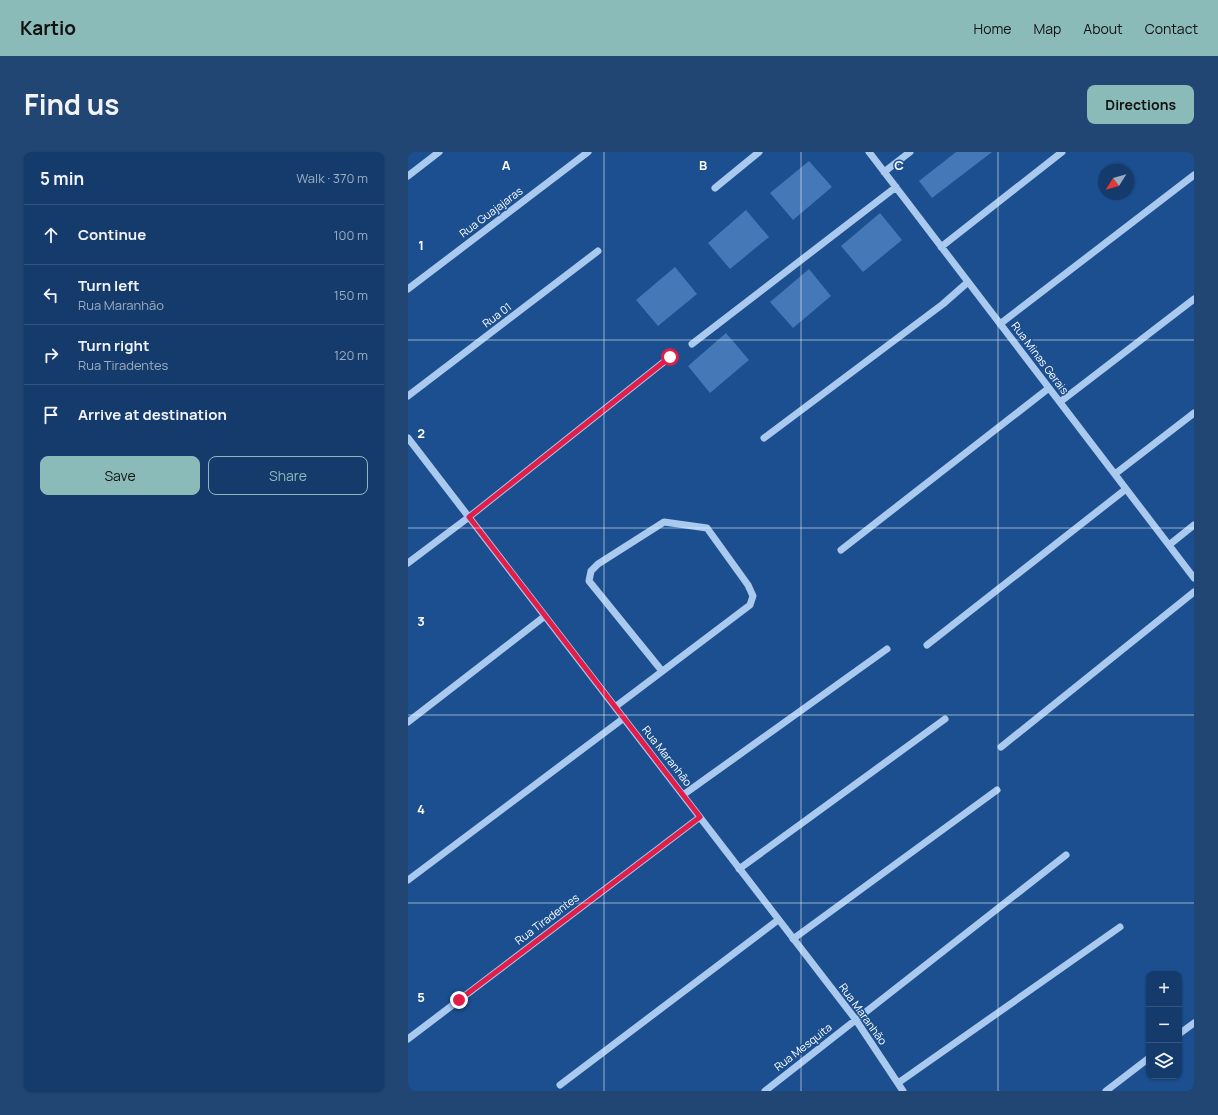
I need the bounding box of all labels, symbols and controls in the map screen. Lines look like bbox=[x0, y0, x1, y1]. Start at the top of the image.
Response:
text: Kartio bbox=[20, 15, 76, 41]
text: Home bbox=[974, 19, 1011, 38]
text: Map bbox=[1033, 19, 1061, 38]
text: About bbox=[1083, 19, 1123, 38]
text: Contact bbox=[1145, 19, 1198, 38]
text: Find us bbox=[24, 85, 119, 123]
button: Directions bbox=[1087, 85, 1194, 124]
text: A bbox=[502, 156, 511, 174]
text: B bbox=[699, 156, 707, 174]
text: C bbox=[894, 156, 904, 174]
north arrow bbox=[1098, 164, 1134, 200]
text: 5 min bbox=[40, 167, 84, 190]
text: Walk · 370 m bbox=[296, 169, 368, 187]
street label: Rua Guajajaras bbox=[456, 183, 526, 240]
icon: ahead bbox=[40, 224, 62, 246]
text: Continue bbox=[78, 224, 146, 245]
text: 100 m bbox=[333, 226, 368, 244]
text: 1 bbox=[418, 236, 424, 254]
text: Turn left bbox=[78, 275, 140, 296]
icon: left bbox=[40, 284, 62, 306]
text: 150 m bbox=[334, 286, 368, 304]
text: Rua Maranhão bbox=[78, 296, 164, 314]
street label: Rua 01 bbox=[479, 299, 514, 330]
street label: Rua Minas Gerais bbox=[1008, 319, 1073, 397]
text: Turn right bbox=[78, 335, 149, 356]
icon: right bbox=[40, 344, 62, 366]
text: 120 m bbox=[334, 346, 368, 364]
route start bbox=[661, 348, 679, 366]
text: Rua Tiradentes bbox=[78, 356, 168, 374]
icon: arrive bbox=[40, 404, 62, 426]
text: Arrive at destination bbox=[78, 404, 227, 425]
text: 2 bbox=[417, 424, 425, 442]
button: Save bbox=[40, 456, 200, 495]
button: Share bbox=[208, 456, 368, 495]
text: 3 bbox=[417, 612, 425, 630]
street label: Rua Maranhão bbox=[639, 722, 696, 789]
text: 4 bbox=[417, 800, 425, 818]
street label: Rua Tiradentes bbox=[512, 889, 582, 948]
map controls bbox=[1146, 971, 1182, 1079]
button: + bbox=[1146, 971, 1182, 1007]
street label: Rua Maranhão bbox=[836, 980, 891, 1048]
text: 5 bbox=[417, 988, 425, 1006]
route end bbox=[450, 991, 468, 1009]
button: − bbox=[1146, 1007, 1182, 1043]
street label: Rua Mesquita bbox=[771, 1019, 835, 1074]
button: layers bbox=[1146, 1043, 1182, 1079]

